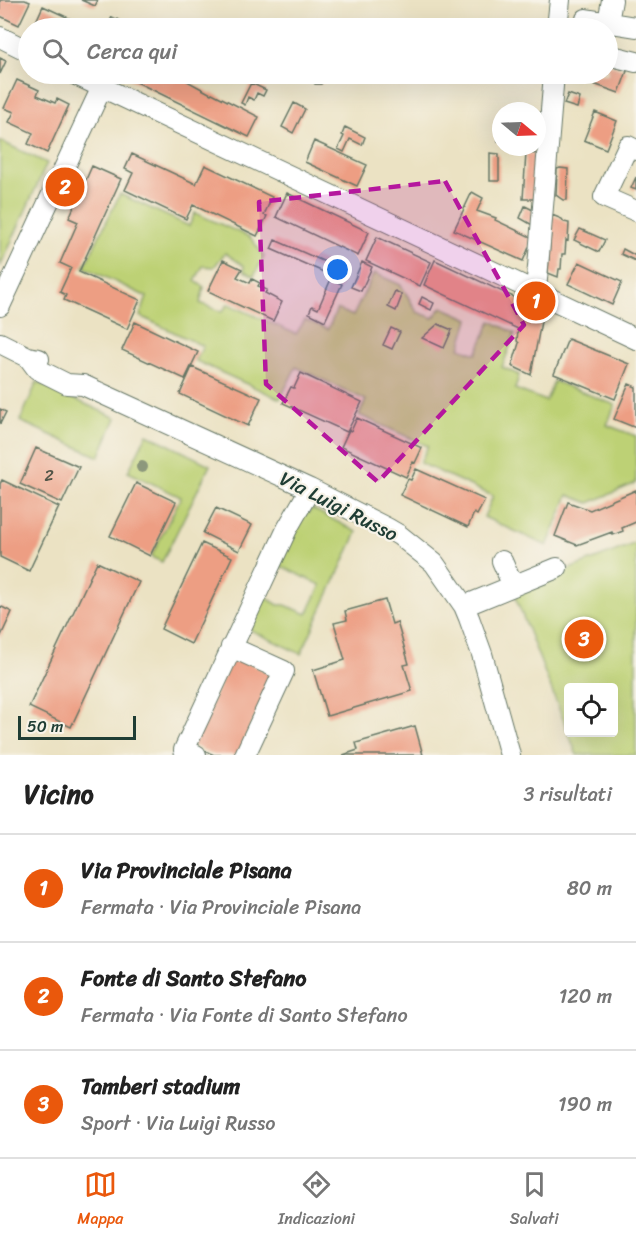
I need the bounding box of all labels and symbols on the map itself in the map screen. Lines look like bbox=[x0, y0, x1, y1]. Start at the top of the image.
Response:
north arrow bbox=[492, 102, 546, 156]
pin: 2 bbox=[46, 164, 84, 210]
your location bbox=[323, 255, 352, 284]
pin: 1 bbox=[516, 278, 556, 324]
house number: 2 bbox=[44, 461, 54, 490]
street label: Via Luigi Russo bbox=[273, 462, 404, 551]
pin: 3 bbox=[564, 616, 604, 662]
scale bar bbox=[18, 713, 136, 740]

